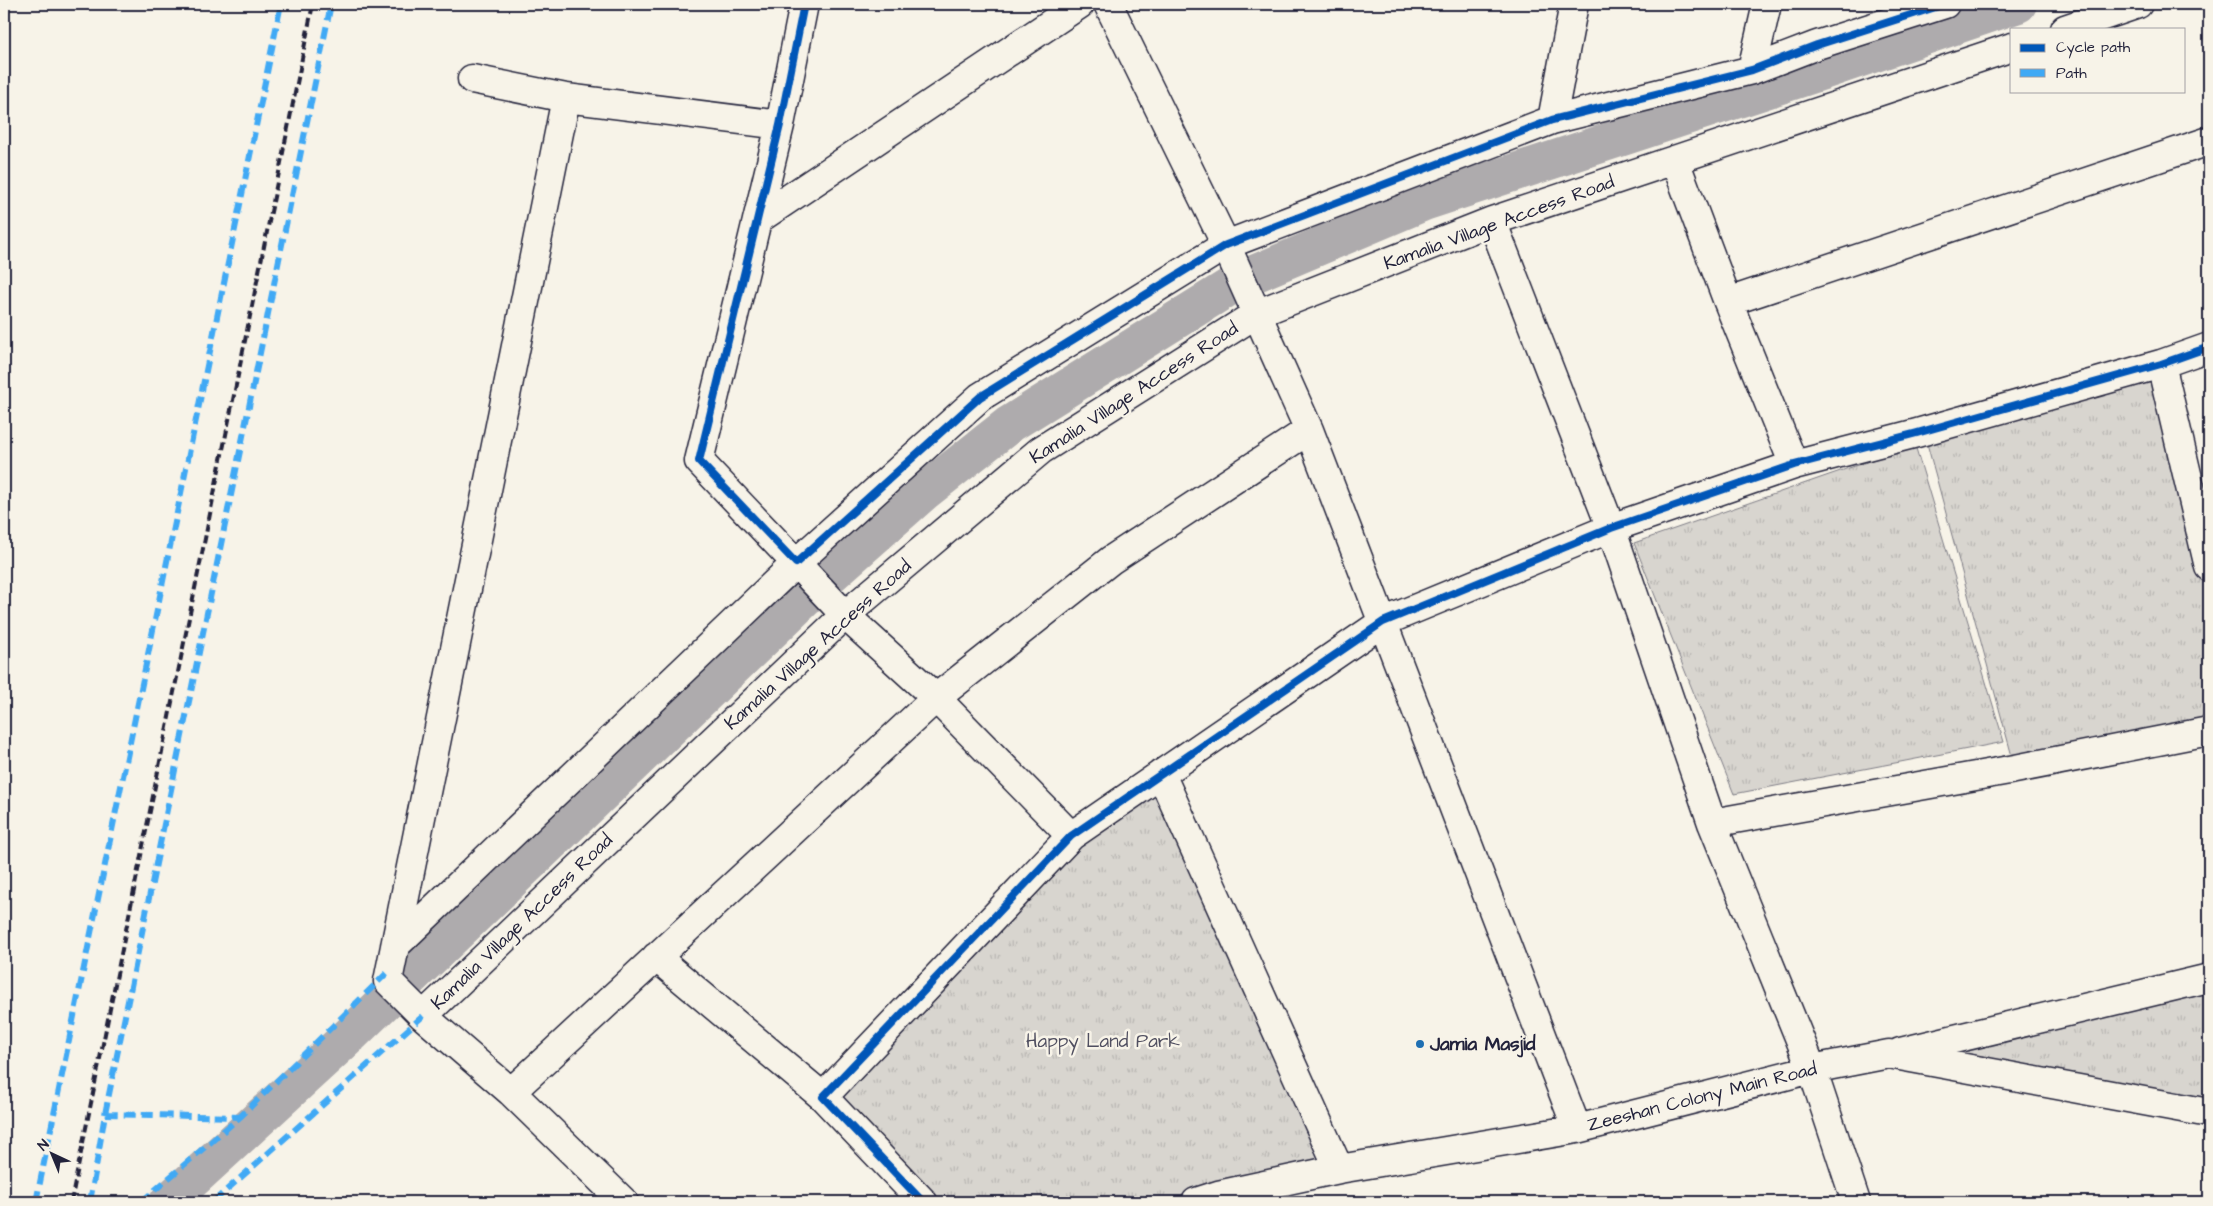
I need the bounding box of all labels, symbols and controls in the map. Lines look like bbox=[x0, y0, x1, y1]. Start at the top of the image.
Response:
legend bbox=[2010, 28, 2186, 92]
text: Cycle path bbox=[2056, 37, 2131, 59]
text: Path bbox=[2056, 63, 2087, 84]
street label: Kamalia Village Access Road bbox=[1380, 169, 1619, 278]
street label: Kamalia Village Access Road bbox=[1024, 315, 1244, 472]
street label: Kamalia Village Access Road bbox=[718, 553, 918, 737]
street label: Kamalia Village Access Road bbox=[425, 827, 620, 1017]
park label: Happy Land Park bbox=[1026, 1028, 1180, 1056]
place label: Jamia Masjid bbox=[1429, 1031, 1536, 1058]
marker: Jamia Masjid bbox=[1414, 1038, 1426, 1050]
street label: Zeeshan Colony Main Road bbox=[1584, 1055, 1820, 1140]
north arrow bbox=[28, 1128, 78, 1178]
text: N bbox=[34, 1135, 54, 1156]

